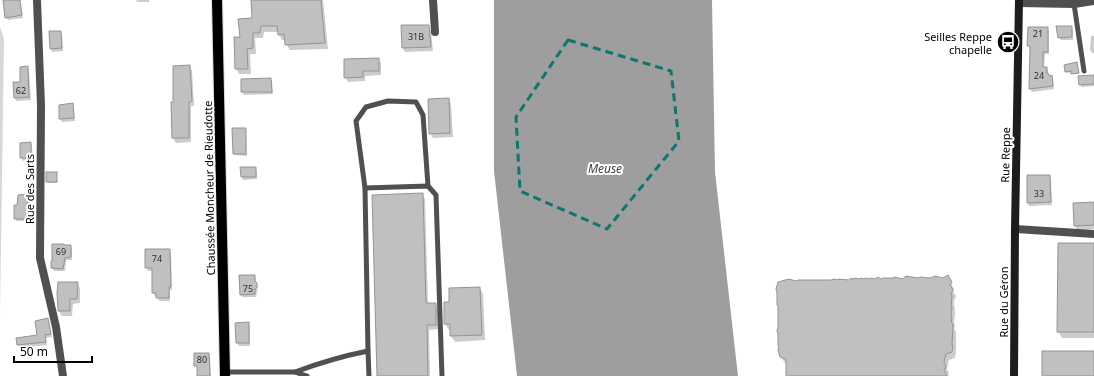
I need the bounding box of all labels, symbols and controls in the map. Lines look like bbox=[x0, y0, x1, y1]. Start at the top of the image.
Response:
house number: 21 bbox=[1033, 27, 1043, 40]
place label: Seilles Reppe chapelle bbox=[924, 29, 992, 57]
bus stop icon: Seilles Reppe chapelle bbox=[995, 29, 1021, 55]
house number: 31B bbox=[408, 30, 424, 43]
house number: 24 bbox=[1034, 69, 1044, 82]
house number: 62 bbox=[16, 84, 26, 97]
street label: Chaussée Moncheur de Rieudotte bbox=[200, 101, 218, 275]
street label: Rue Reppe bbox=[997, 127, 1013, 183]
street label: Rue des Sarts bbox=[22, 154, 37, 224]
water label: Meuse bbox=[588, 160, 622, 177]
house number: 33 bbox=[1034, 187, 1044, 200]
house number: 69 bbox=[56, 245, 66, 258]
house number: 74 bbox=[152, 252, 162, 265]
street label: Rue du Géron bbox=[996, 266, 1011, 338]
house number: 75 bbox=[243, 282, 253, 295]
scale bar bbox=[14, 338, 92, 364]
text: 50 m bbox=[20, 343, 48, 360]
house number: 80 bbox=[197, 353, 207, 366]

